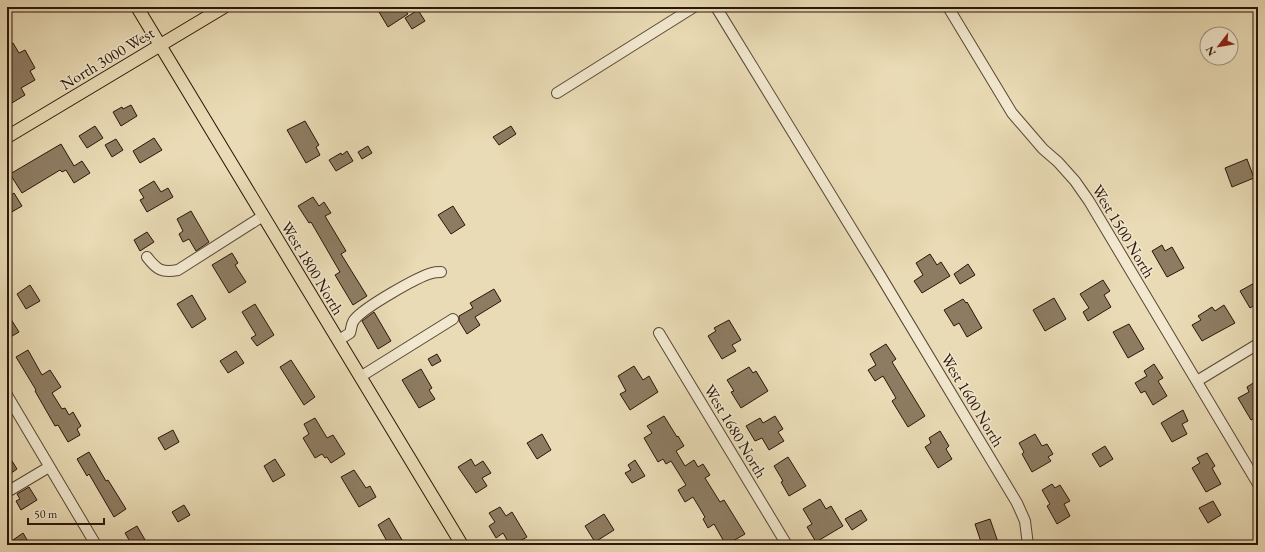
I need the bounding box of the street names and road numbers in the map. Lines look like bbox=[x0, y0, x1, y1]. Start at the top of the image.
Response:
street label: North 3000 West bbox=[57, 22, 158, 95]
street label: West 1500 North bbox=[1087, 181, 1160, 282]
street label: West 1800 North bbox=[276, 218, 349, 319]
street label: West 1600 North bbox=[936, 350, 1009, 451]
street label: West 1680 North bbox=[699, 381, 772, 482]

